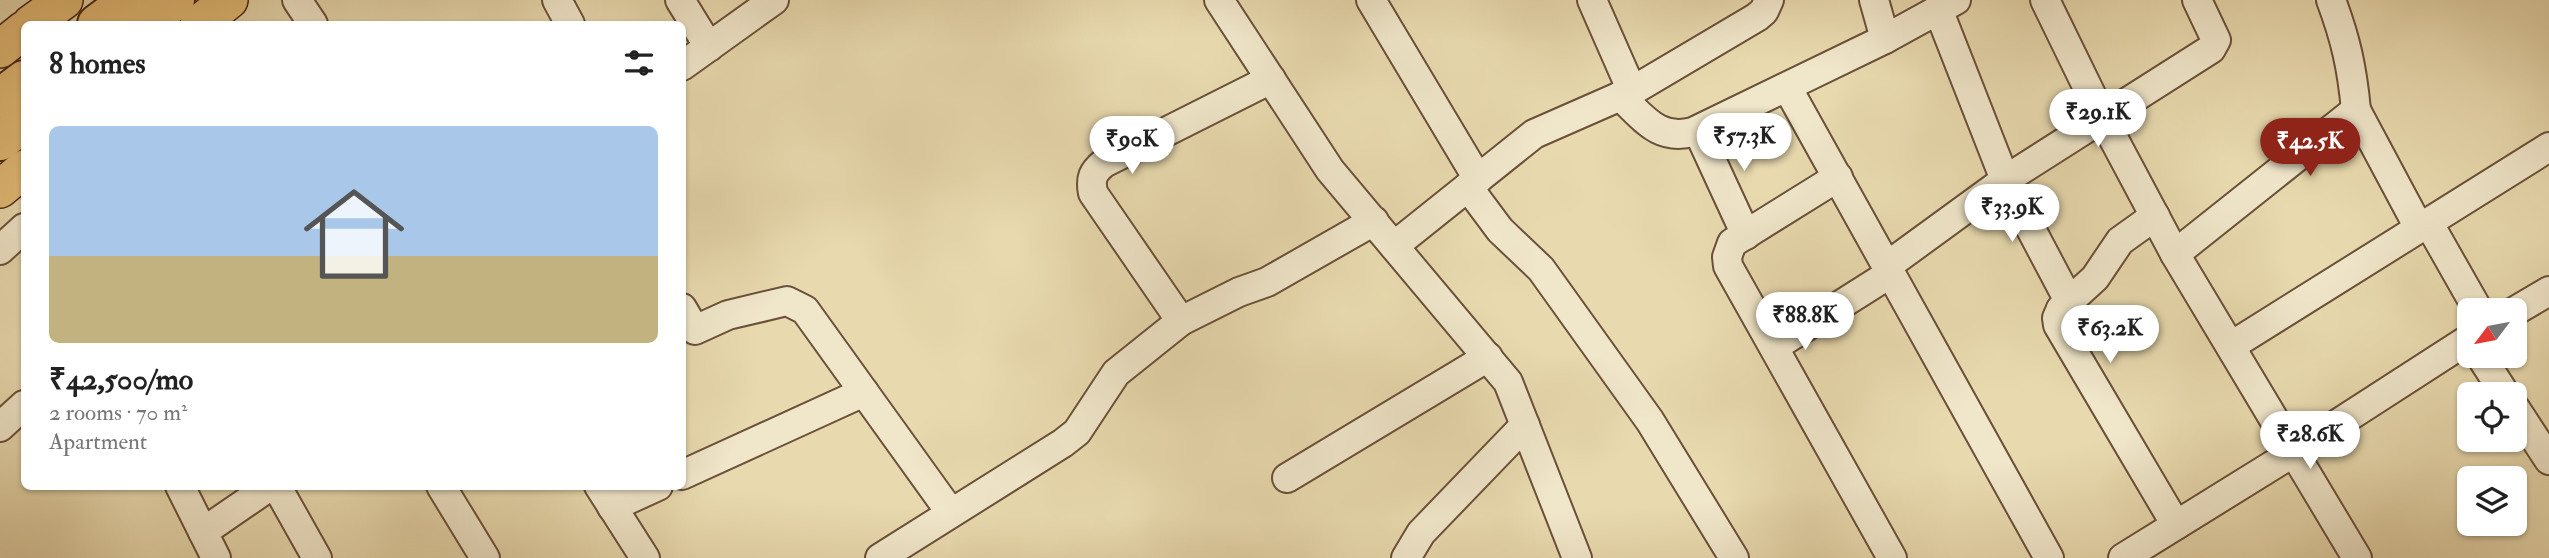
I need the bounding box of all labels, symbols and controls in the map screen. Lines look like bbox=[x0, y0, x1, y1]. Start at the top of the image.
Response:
icon: filters bbox=[620, 44, 658, 82]
text: 8 homes bbox=[49, 45, 146, 82]
pin: ₹29.1K bbox=[2041, 90, 2155, 149]
text: ₹29.1K bbox=[2065, 97, 2131, 126]
pin: ₹57.3K bbox=[1687, 114, 1801, 173]
pin: ₹90K bbox=[1091, 116, 1173, 176]
pin: ₹42.5K bbox=[2253, 118, 2367, 178]
text: ₹57.3K bbox=[1713, 121, 1775, 150]
text: ₹90K bbox=[1106, 124, 1158, 153]
text: ₹42.5K bbox=[2276, 126, 2344, 155]
icon: home bbox=[291, 171, 417, 297]
pin: ₹33.9K bbox=[1955, 184, 2069, 244]
text: ₹33.9K bbox=[1980, 192, 2044, 221]
pin: ₹88.8K bbox=[1748, 292, 1862, 352]
north arrow bbox=[2457, 298, 2527, 368]
map controls bbox=[2457, 298, 2527, 536]
text: ₹88.8K bbox=[1772, 300, 1838, 329]
pin: ₹63.2K bbox=[2053, 306, 2167, 365]
text: ₹63.2K bbox=[2077, 313, 2143, 342]
text: ₹42,500/mo bbox=[49, 361, 193, 398]
button: locate bbox=[2457, 382, 2527, 452]
text: 2 rooms · 70 m² bbox=[49, 398, 188, 427]
pin: ₹28.6K bbox=[2253, 412, 2367, 471]
text: ₹28.6K bbox=[2276, 419, 2344, 448]
text: Apartment bbox=[49, 427, 147, 456]
button: layers bbox=[2457, 466, 2527, 536]

